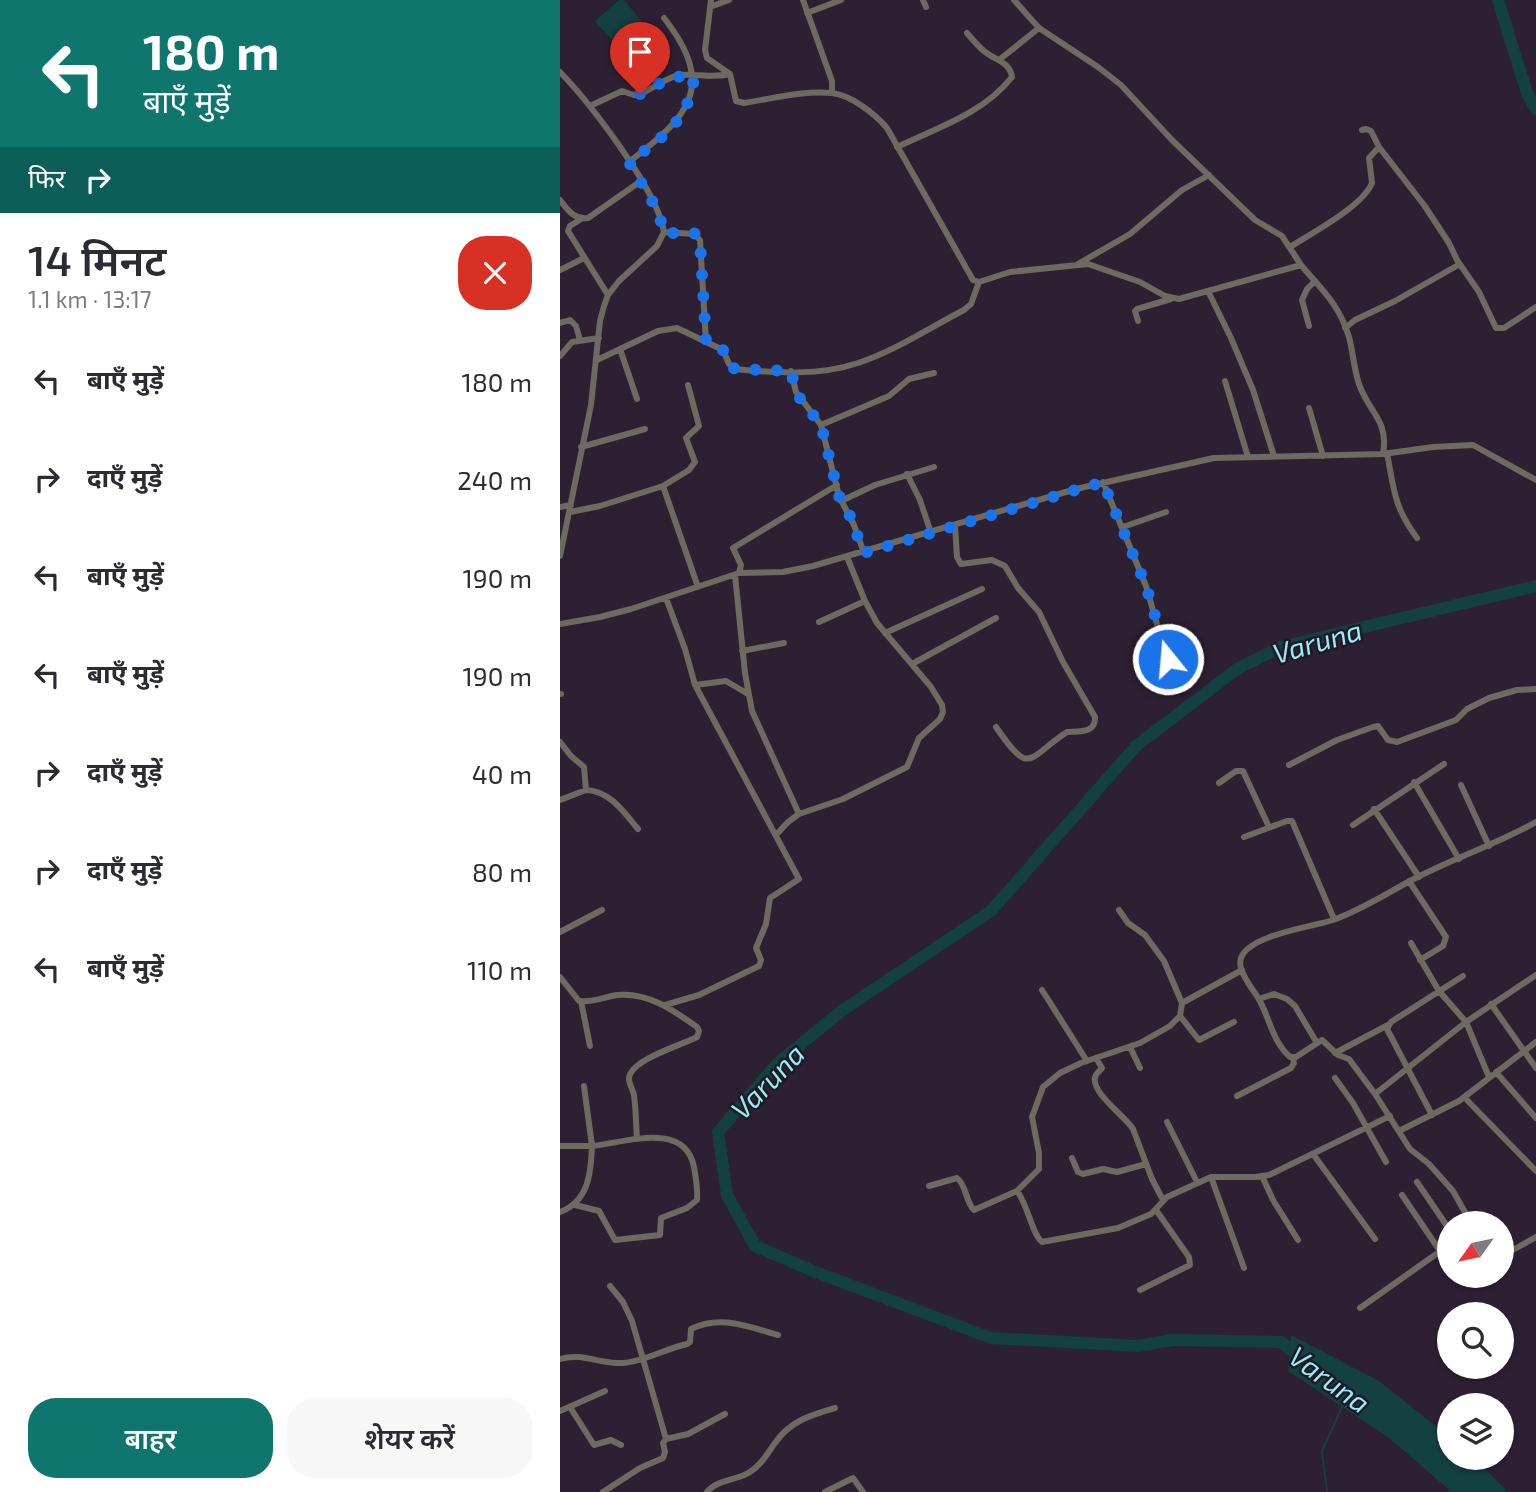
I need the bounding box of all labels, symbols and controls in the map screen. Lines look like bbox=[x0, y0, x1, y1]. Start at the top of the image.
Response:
text: 180 m bbox=[143, 21, 279, 80]
pin bbox=[610, 22, 670, 94]
icon: left bbox=[28, 28, 119, 119]
icon: arrive bbox=[621, 33, 659, 71]
text: बाएँ मुड़ें bbox=[143, 81, 231, 119]
icon: right bbox=[79, 161, 117, 199]
text: फिर bbox=[28, 162, 65, 193]
text: 14 मिनट bbox=[28, 234, 166, 284]
button: close bbox=[458, 236, 532, 310]
text: 1.1 km · 13:17 bbox=[28, 285, 152, 313]
icon: left bbox=[28, 362, 66, 400]
text: बाएँ मुड़ें bbox=[87, 363, 164, 394]
text: 180 m bbox=[462, 366, 532, 397]
icon: right bbox=[28, 460, 66, 498]
text: दाएँ मुड़ें bbox=[87, 461, 162, 492]
text: 240 m bbox=[457, 464, 532, 495]
icon: left bbox=[28, 558, 66, 596]
text: बाएँ मुड़ें bbox=[87, 559, 164, 590]
text: 190 m bbox=[463, 562, 532, 593]
water label: Varuna bbox=[1268, 612, 1366, 670]
position arrow bbox=[1131, 622, 1205, 696]
icon: left bbox=[28, 656, 66, 694]
text: बाएँ मुड़ें bbox=[87, 657, 164, 688]
text: 190 m bbox=[463, 660, 532, 691]
icon: right bbox=[28, 754, 66, 792]
text: दाएँ मुड़ें bbox=[87, 755, 162, 786]
text: 40 m bbox=[472, 758, 532, 789]
icon: right bbox=[28, 852, 66, 890]
text: दाएँ मुड़ें bbox=[87, 853, 162, 884]
text: 80 m bbox=[472, 856, 532, 887]
icon: left bbox=[28, 950, 66, 988]
text: बाएँ मुड़ें bbox=[87, 951, 164, 982]
text: 110 m bbox=[467, 954, 532, 985]
water label: Varuna bbox=[723, 1036, 811, 1126]
north arrow bbox=[1437, 1211, 1514, 1288]
map controls bbox=[1437, 1211, 1514, 1470]
button: search bbox=[1437, 1302, 1514, 1379]
water label: Varuna bbox=[1283, 1338, 1377, 1420]
button: layers bbox=[1437, 1393, 1514, 1470]
button: बाहर bbox=[28, 1398, 273, 1478]
button: शेयर करें bbox=[287, 1398, 532, 1478]

